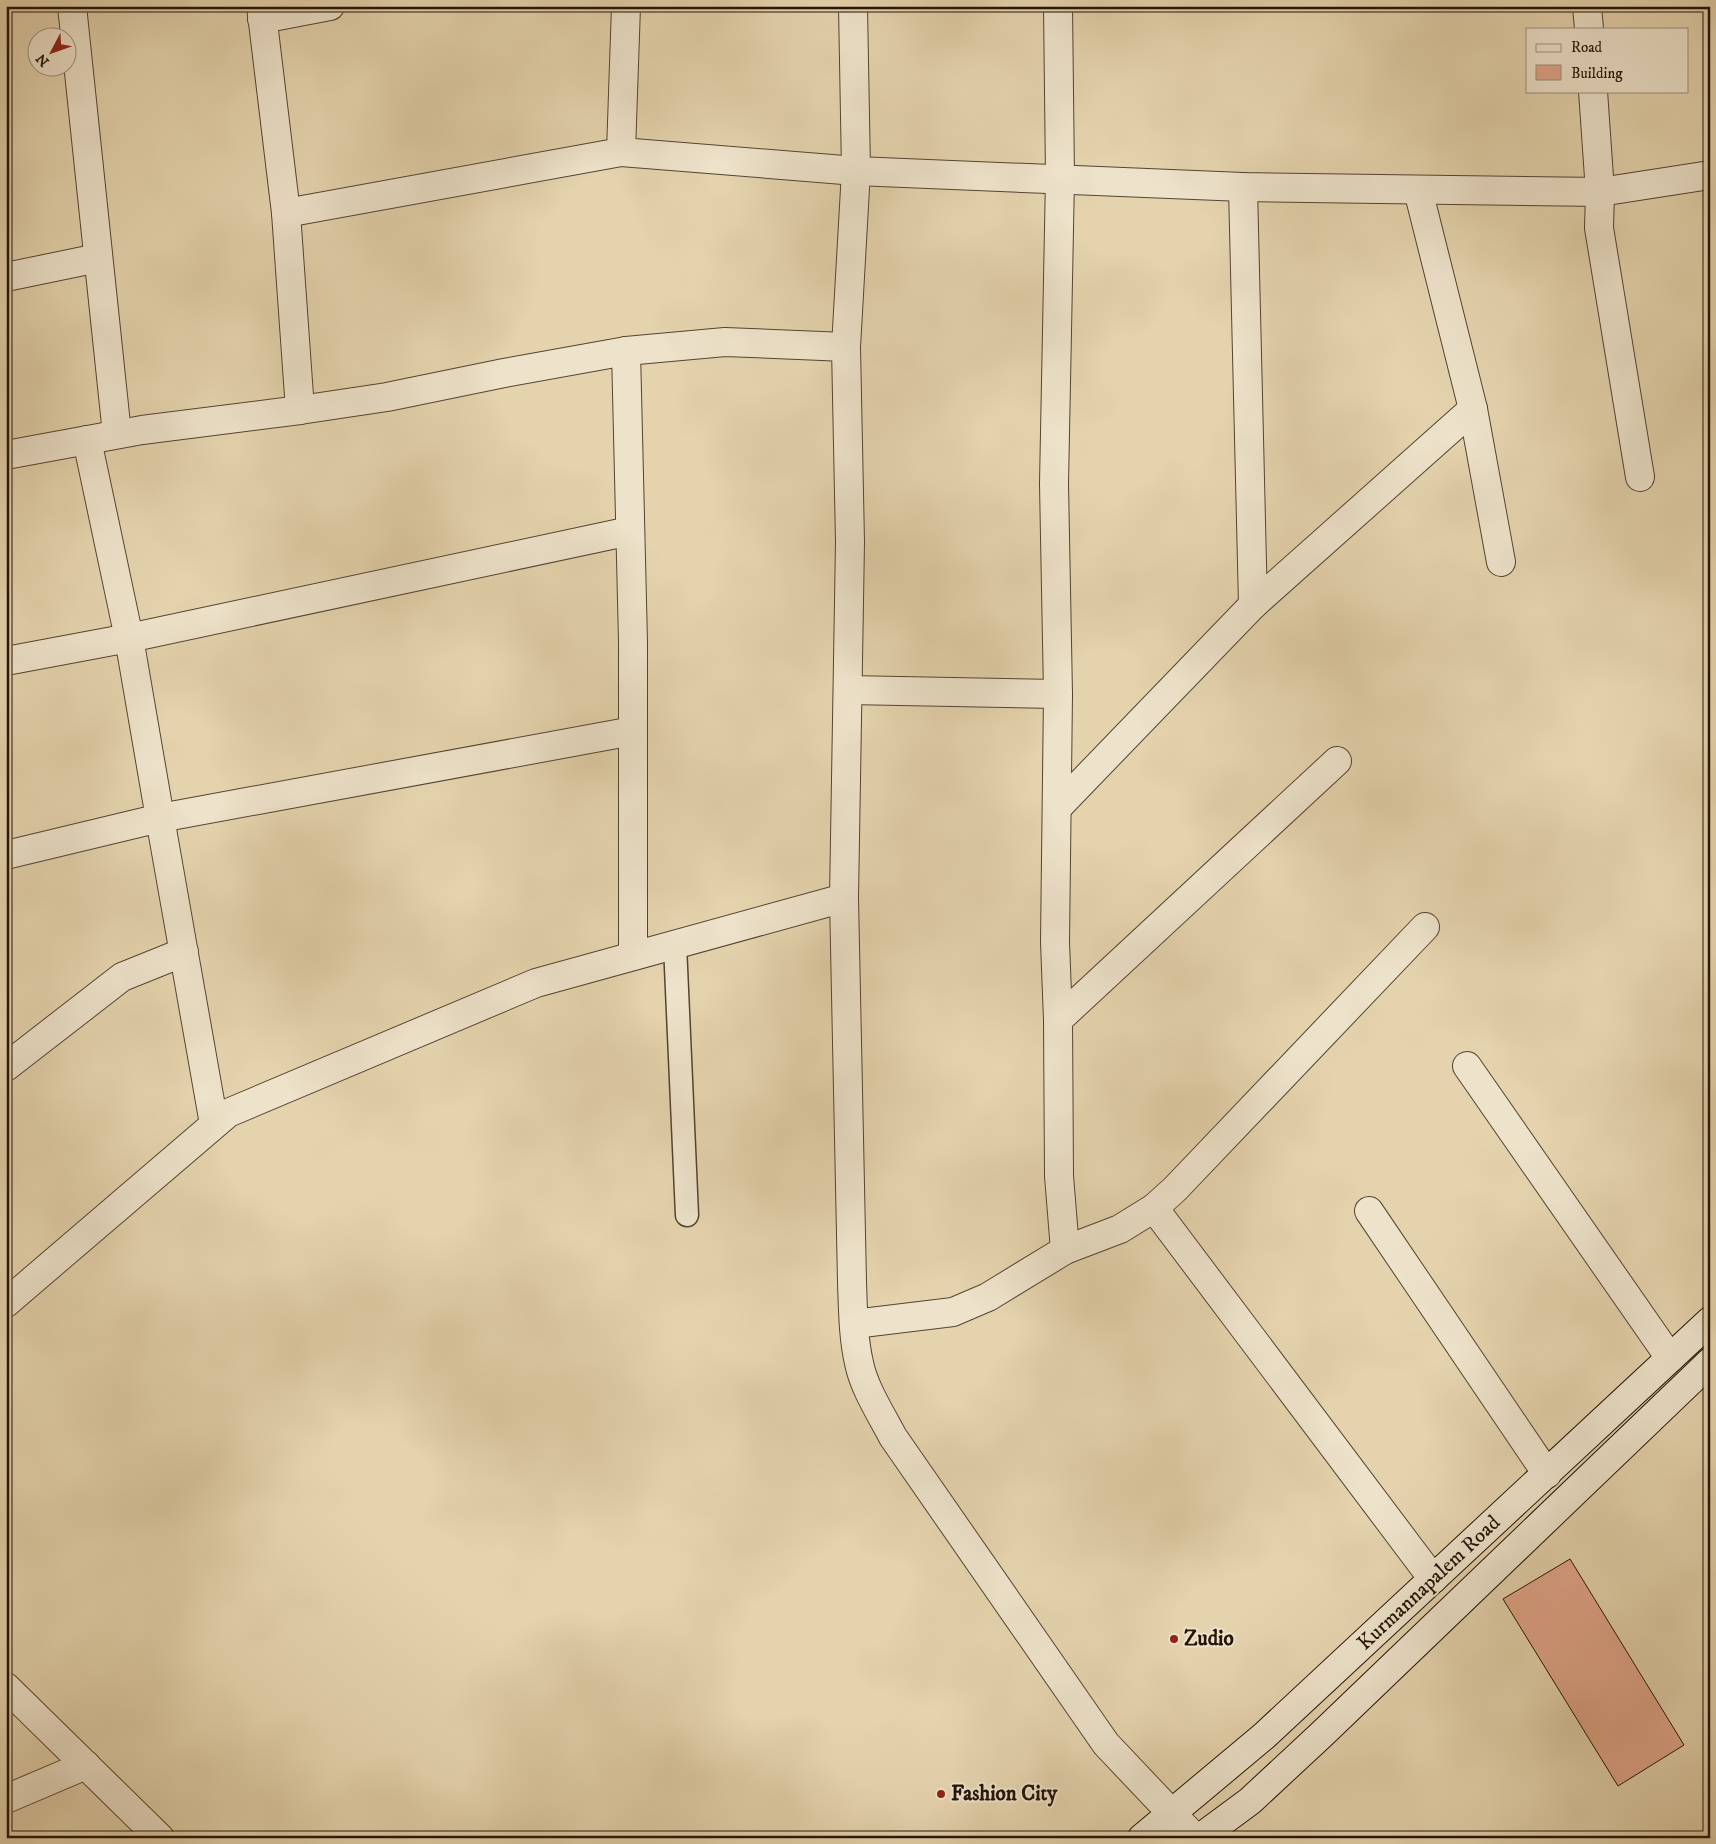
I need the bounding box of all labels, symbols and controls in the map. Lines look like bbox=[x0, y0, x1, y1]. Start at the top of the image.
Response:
north arrow bbox=[28, 28, 78, 78]
legend bbox=[1526, 28, 1688, 92]
text: Road bbox=[1571, 38, 1603, 57]
text: N bbox=[32, 49, 54, 70]
text: Building bbox=[1571, 64, 1623, 83]
street label: Kurmannapalem Road bbox=[1352, 1510, 1506, 1656]
place label: Zudio bbox=[1184, 1626, 1234, 1652]
marker: Zudio bbox=[1168, 1633, 1180, 1645]
place label: Fashion City bbox=[951, 1781, 1058, 1807]
marker: Fashion City bbox=[935, 1788, 947, 1800]

